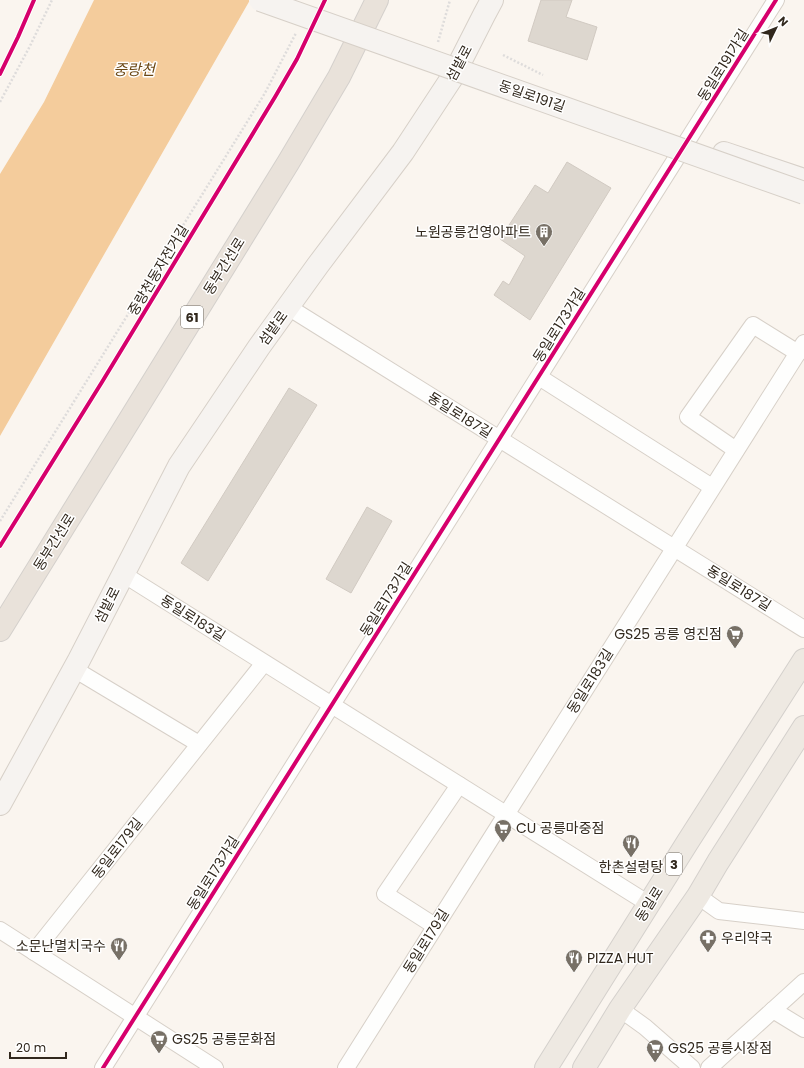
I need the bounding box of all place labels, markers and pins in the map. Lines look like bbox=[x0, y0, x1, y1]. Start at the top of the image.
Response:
place label: 노원공릉건영아파트 bbox=[415, 222, 531, 242]
building icon: 노원공릉건영아파트 bbox=[534, 222, 554, 247]
place label: GS25 공릉 영진점 bbox=[614, 624, 722, 644]
supermarket icon: GS25 공릉 영진점 bbox=[725, 624, 745, 649]
supermarket icon: CU 공릉마중점 bbox=[493, 818, 513, 843]
place label: CU 공릉마중점 bbox=[516, 818, 604, 838]
restaurant icon: 한촌설렁탕 bbox=[621, 833, 641, 858]
place label: 한촌설렁탕 bbox=[599, 857, 663, 877]
pharmacy icon: 우리약국 bbox=[698, 928, 718, 953]
place label: 우리약국 bbox=[721, 928, 773, 948]
place label: 소문난멸치국수 bbox=[16, 936, 106, 956]
restaurant icon: 소문난멸치국수 bbox=[109, 936, 129, 961]
restaurant icon: PIZZA HUT bbox=[564, 948, 584, 973]
place label: PIZZA HUT bbox=[587, 948, 654, 968]
supermarket icon: GS25 공릉문화점 bbox=[149, 1029, 169, 1054]
place label: GS25 공릉문화점 bbox=[172, 1029, 276, 1049]
supermarket icon: GS25 공릉시장점 bbox=[645, 1038, 665, 1063]
place label: GS25 공릉시장점 bbox=[668, 1038, 772, 1058]

